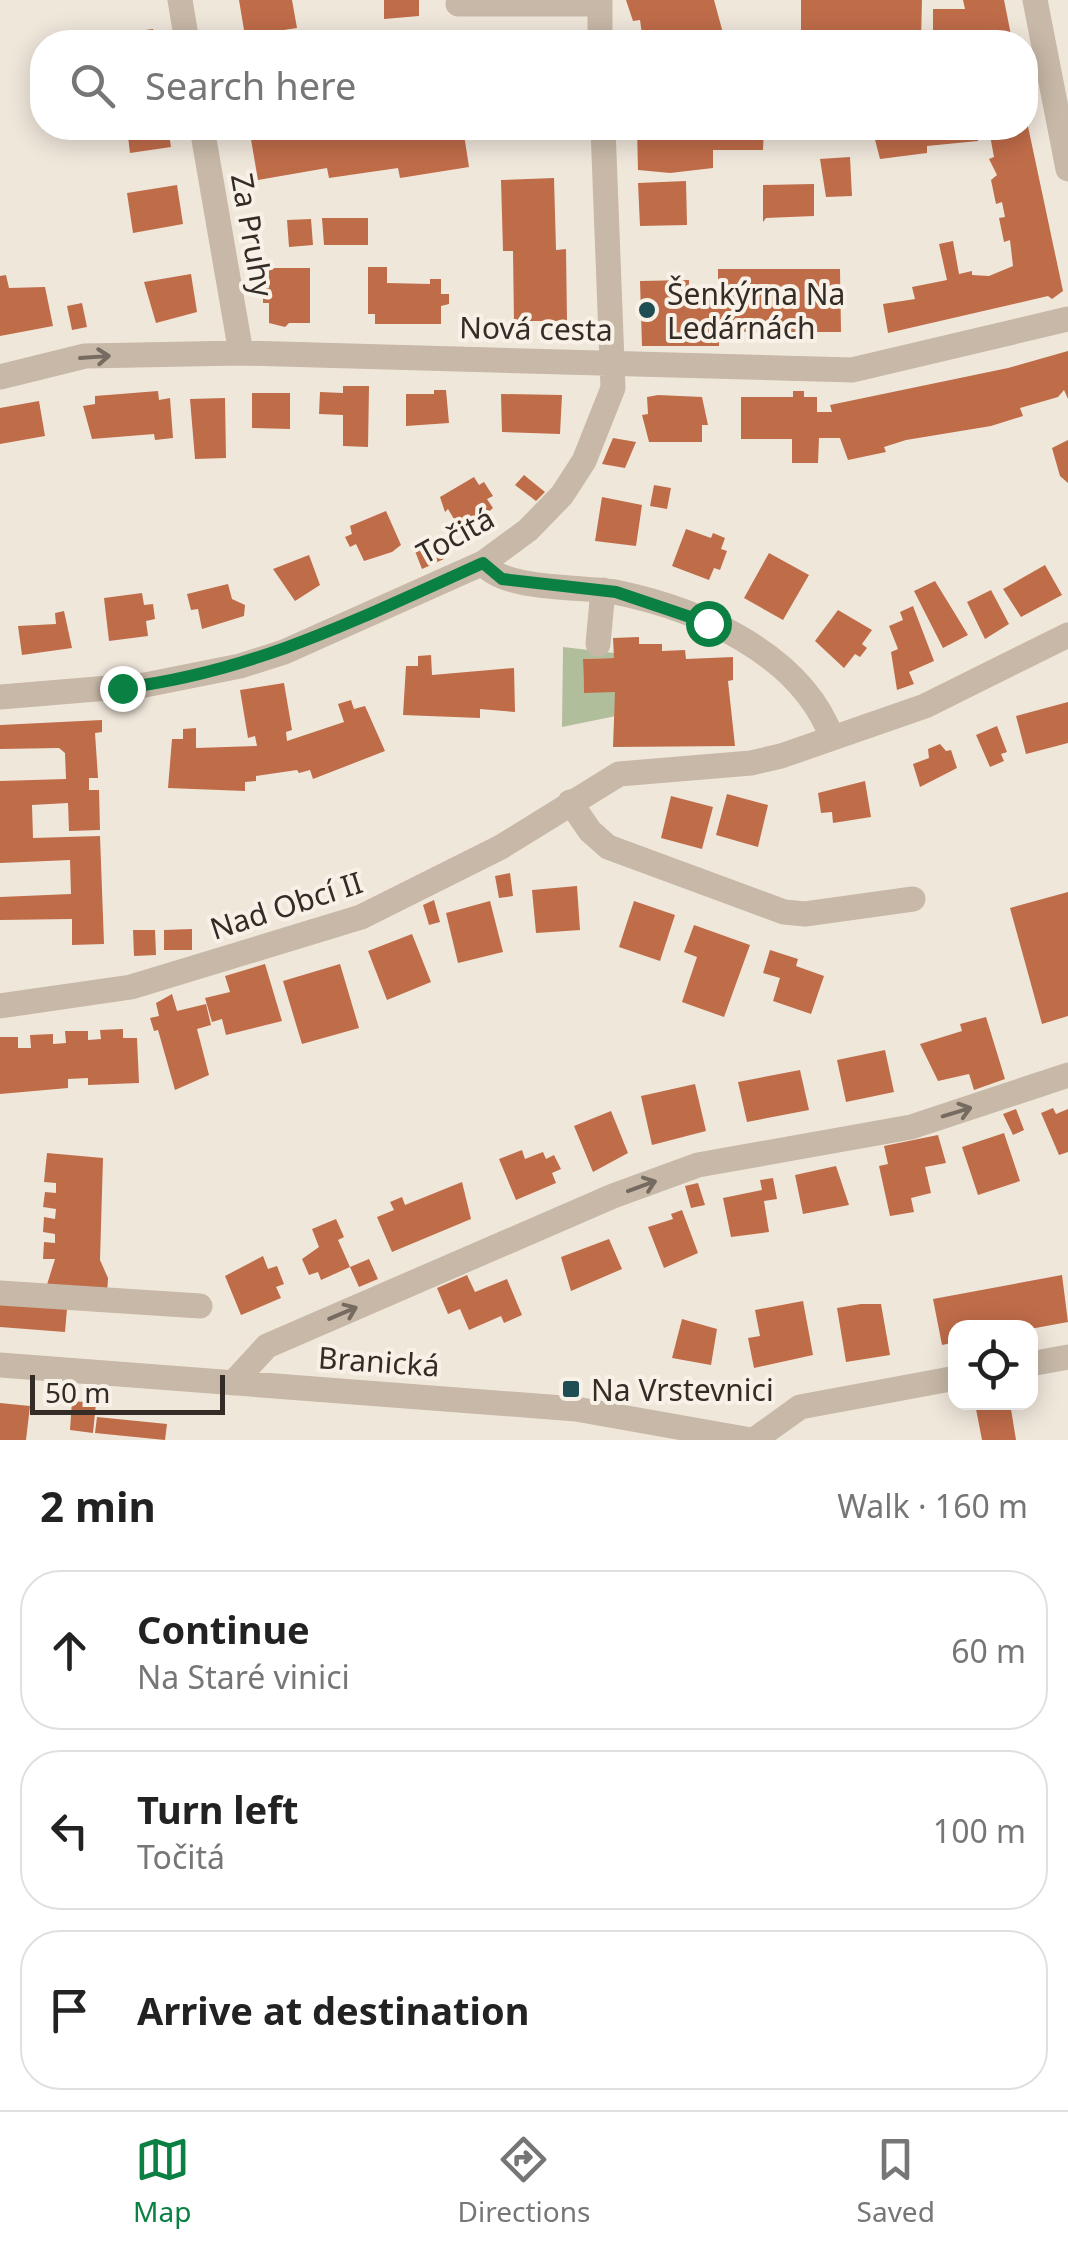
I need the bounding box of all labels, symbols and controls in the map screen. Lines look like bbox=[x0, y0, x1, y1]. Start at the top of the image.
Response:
search box bbox=[30, 30, 1038, 140]
icon: search bbox=[65, 58, 120, 113]
text: Search here bbox=[145, 59, 356, 111]
street label: Za Pruhy bbox=[222, 170, 284, 301]
place label: Šenkýrna Na Ledárnách bbox=[667, 273, 845, 348]
marker: Šenkýrna Na Ledárnách bbox=[636, 299, 658, 321]
street label: Nová cesta bbox=[459, 306, 613, 350]
one-way arrow bbox=[78, 347, 111, 366]
street label: Točitá bbox=[409, 497, 501, 573]
route start bbox=[686, 601, 732, 647]
route end bbox=[100, 666, 146, 712]
street label: Nad Obcí II bbox=[205, 861, 367, 949]
one-way arrow bbox=[941, 1102, 973, 1120]
one-way arrow bbox=[625, 1176, 656, 1194]
one-way arrow bbox=[327, 1303, 358, 1321]
map controls bbox=[948, 1320, 1038, 1410]
button: locate bbox=[948, 1320, 1038, 1410]
street label: Branická bbox=[317, 1336, 441, 1386]
place label: Na Vrstevnici bbox=[591, 1369, 774, 1410]
scale bar bbox=[30, 1370, 225, 1414]
text: 50 m bbox=[45, 1373, 111, 1411]
marker: Na Vrstevnici bbox=[560, 1378, 582, 1400]
text: 2 min bbox=[40, 1477, 156, 1534]
text: Walk · 160 m bbox=[837, 1484, 1028, 1527]
text: Continue bbox=[137, 1603, 310, 1655]
icon: ahead bbox=[42, 1623, 97, 1678]
text: 60 m bbox=[951, 1629, 1026, 1672]
text: Na Staré vinici bbox=[137, 1655, 350, 1698]
text: Turn left bbox=[137, 1783, 299, 1835]
icon: left bbox=[42, 1803, 97, 1858]
text: 100 m bbox=[933, 1809, 1026, 1852]
text: Točitá bbox=[137, 1835, 225, 1878]
icon: arrive bbox=[42, 1983, 97, 2038]
text: Arrive at destination bbox=[137, 1984, 529, 2036]
tab: Map bbox=[133, 2132, 191, 2230]
tab: Directions bbox=[458, 2132, 590, 2230]
tab: Saved bbox=[857, 2132, 935, 2230]

